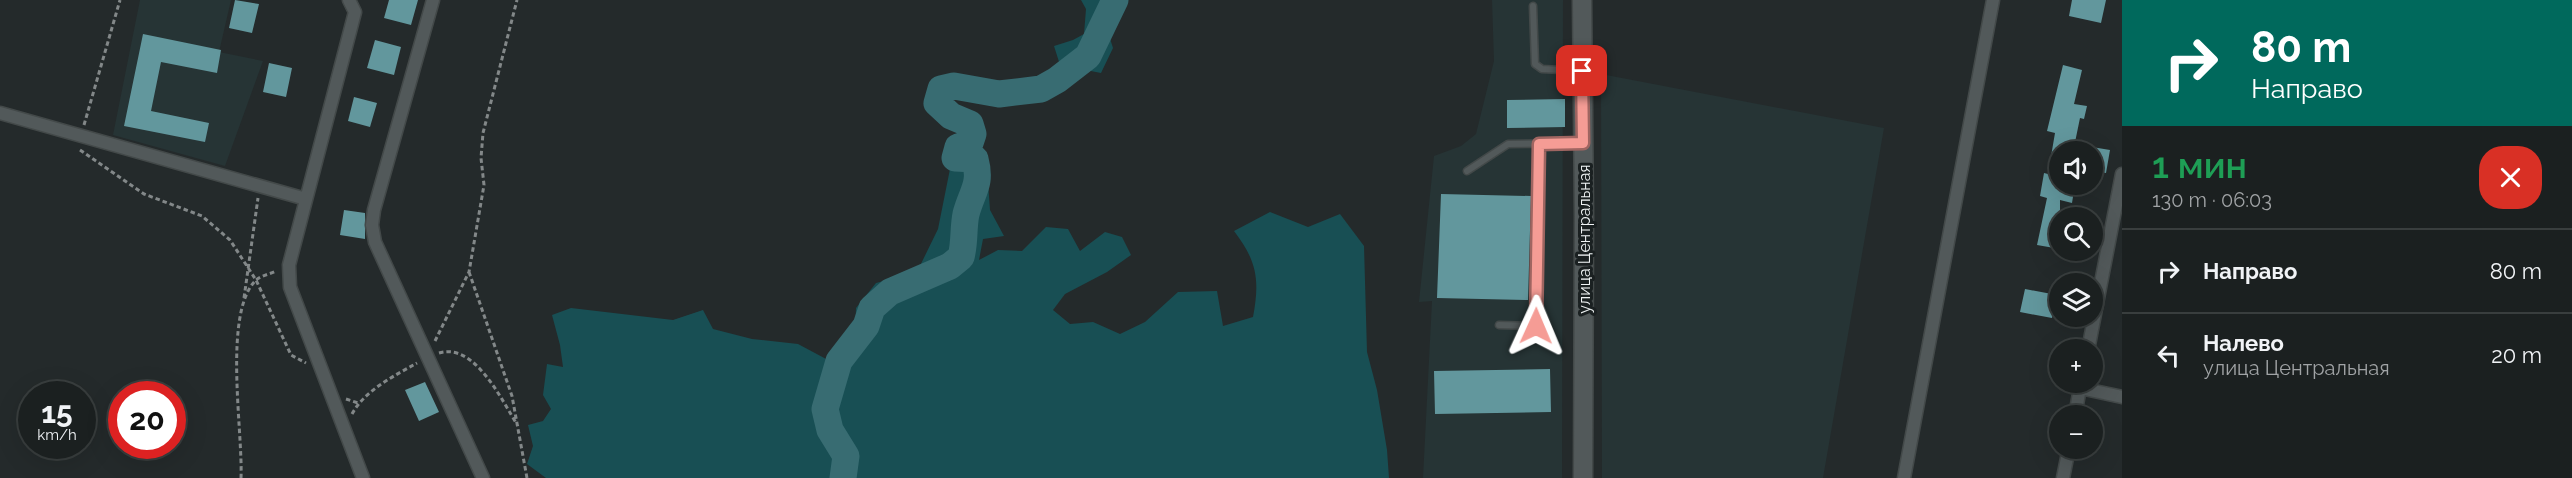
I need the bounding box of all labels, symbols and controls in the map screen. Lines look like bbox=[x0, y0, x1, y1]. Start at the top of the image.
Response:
text: 80 m bbox=[2251, 23, 2351, 72]
icon: right bbox=[2152, 24, 2230, 102]
pin bbox=[1556, 45, 1607, 96]
icon: arrive bbox=[1565, 54, 1598, 87]
text: Направо bbox=[2251, 73, 2363, 104]
map controls bbox=[2049, 141, 2103, 459]
button: sound bbox=[2049, 141, 2103, 195]
text: 1 мин bbox=[2152, 144, 2247, 186]
button: close bbox=[2479, 146, 2542, 209]
street label: улица Центральная bbox=[1575, 164, 1594, 314]
text: 130 m · 06:03 bbox=[2152, 188, 2272, 212]
button: search bbox=[2049, 207, 2103, 261]
icon: right bbox=[2152, 255, 2185, 288]
text: Направо bbox=[2203, 258, 2297, 284]
text: 80 m bbox=[2490, 258, 2542, 284]
button: layers bbox=[2049, 273, 2103, 327]
position arrow bbox=[1504, 294, 1568, 358]
text: Налево bbox=[2203, 330, 2284, 356]
button: + bbox=[2049, 339, 2103, 393]
icon: left bbox=[2152, 339, 2185, 372]
text: 20 m bbox=[2491, 342, 2542, 368]
text: улица Центральная bbox=[2203, 356, 2390, 380]
speed limit sign: 20 bbox=[108, 381, 186, 459]
text: 15 bbox=[41, 395, 73, 430]
button: − bbox=[2049, 405, 2103, 459]
text: km/h bbox=[37, 426, 77, 444]

